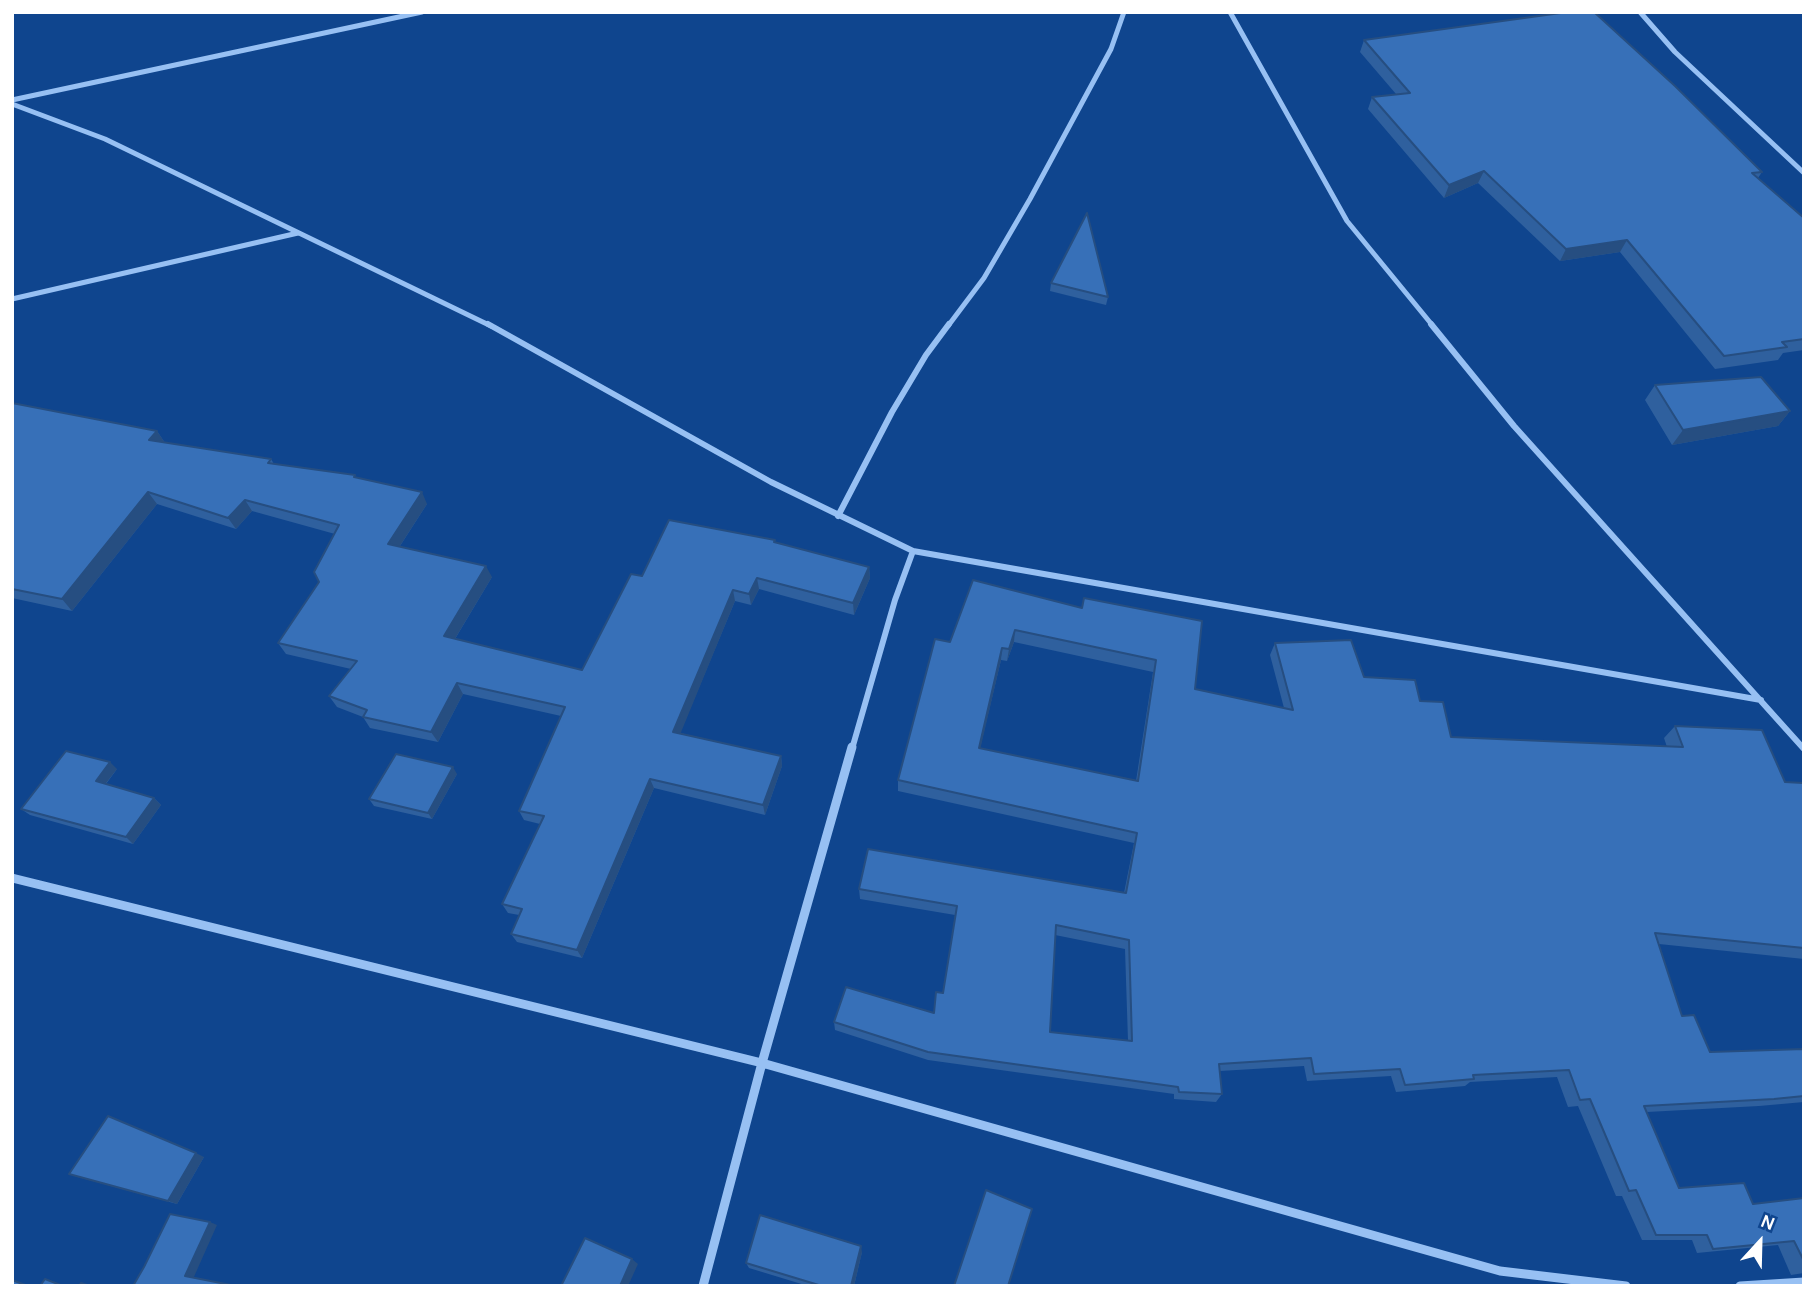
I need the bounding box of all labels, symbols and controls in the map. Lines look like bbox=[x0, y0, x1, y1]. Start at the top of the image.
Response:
north arrow bbox=[1725, 1207, 1795, 1277]
text: N bbox=[1757, 1210, 1778, 1235]

